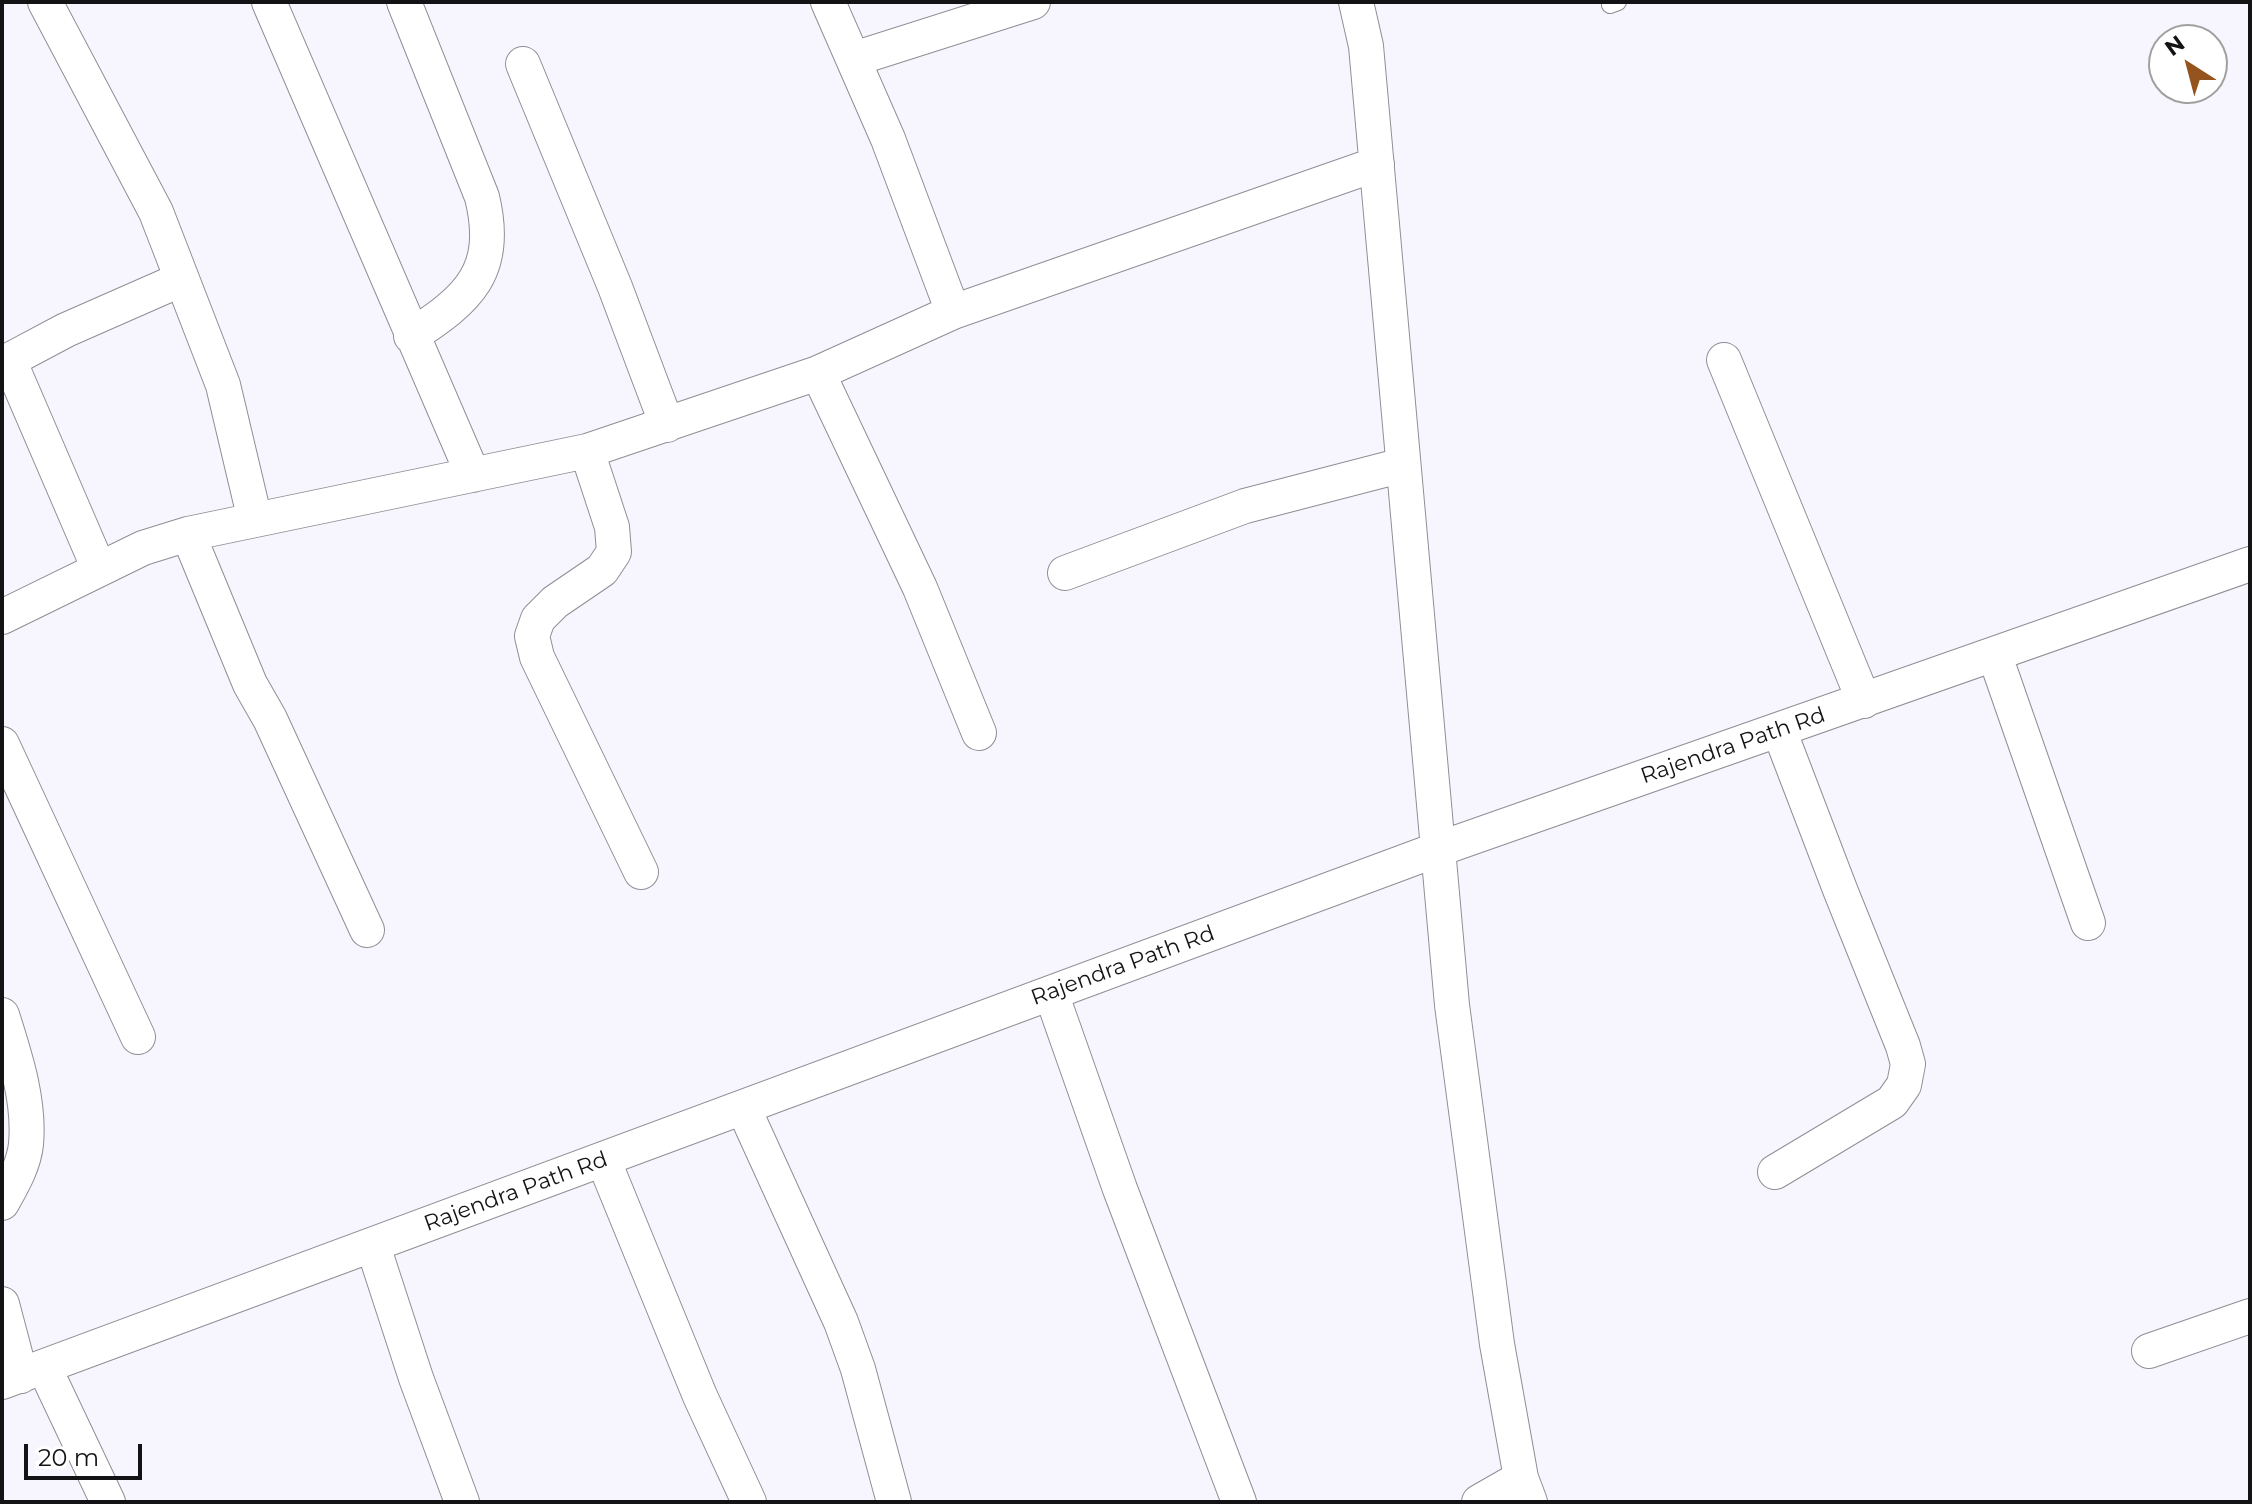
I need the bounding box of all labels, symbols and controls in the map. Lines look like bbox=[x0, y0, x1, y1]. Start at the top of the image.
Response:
north arrow bbox=[2148, 24, 2228, 104]
text: N bbox=[2160, 30, 2190, 62]
street label: Rajendra Path Rd bbox=[1637, 702, 1829, 790]
street label: Rajendra Path Rd bbox=[1028, 921, 1218, 1011]
street label: Rajendra Path Rd bbox=[421, 1147, 611, 1237]
scale bar bbox=[28, 1428, 146, 1478]
text: 20 m bbox=[38, 1443, 99, 1472]

